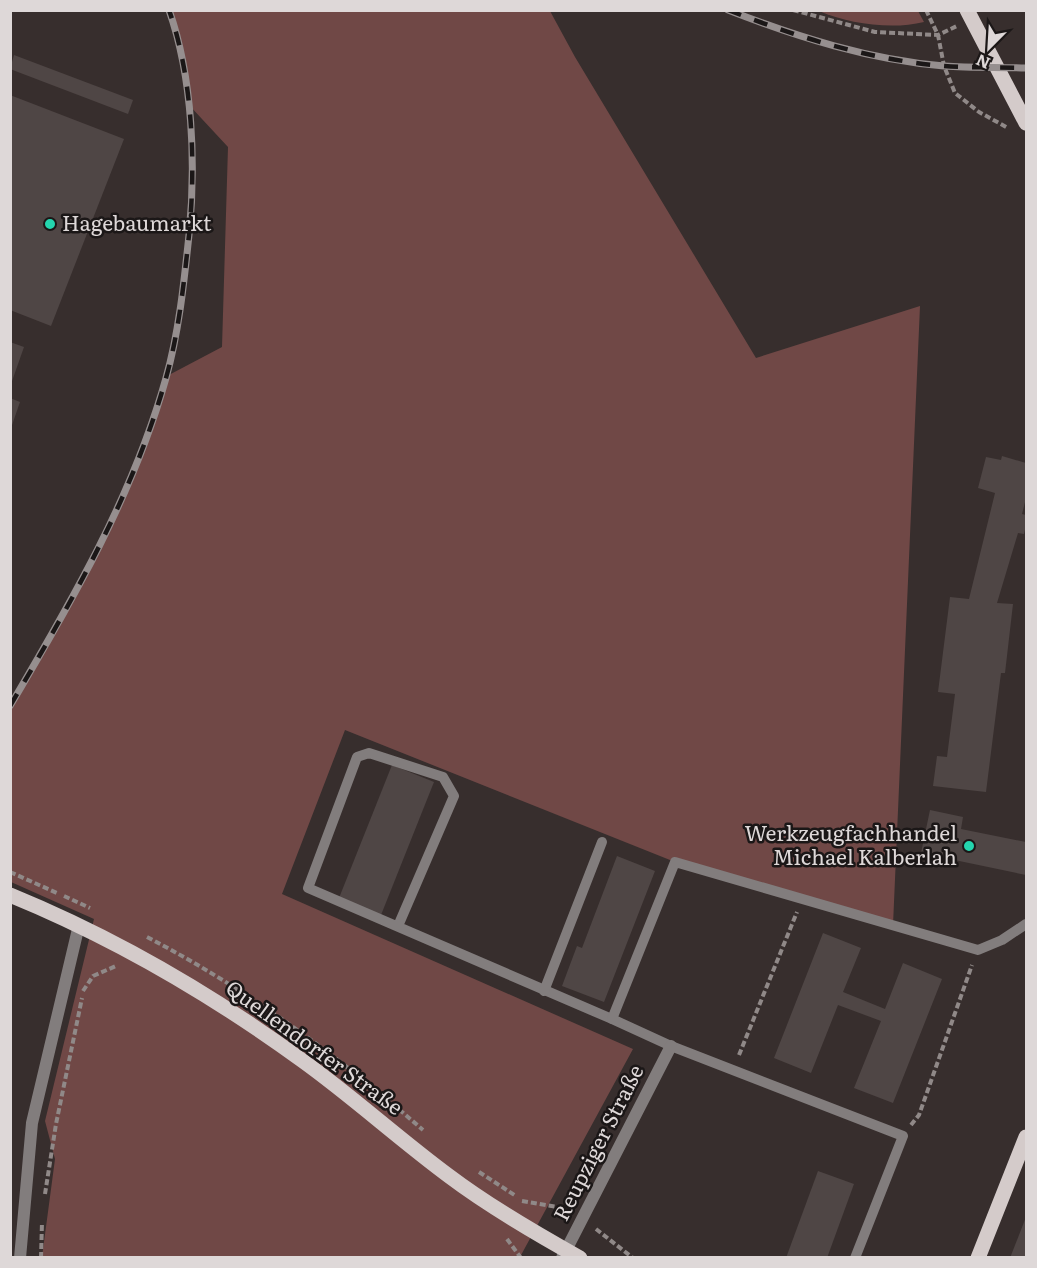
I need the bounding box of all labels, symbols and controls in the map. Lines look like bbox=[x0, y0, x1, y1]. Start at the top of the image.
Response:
north arrow bbox=[959, 18, 1019, 78]
text: N bbox=[971, 49, 994, 76]
place label: Hagebaumarkt bbox=[62, 206, 212, 237]
marker: Hagebaumarkt bbox=[43, 217, 57, 231]
place label: Werkzeugfachhandel Michael Kalberlah bbox=[745, 816, 957, 871]
marker: Werkzeugfachhandel Michael Kalberlah bbox=[962, 839, 976, 853]
street label: Quellendorfer Straße bbox=[220, 971, 411, 1121]
street label: Reupziger Straße bbox=[544, 1058, 650, 1225]

